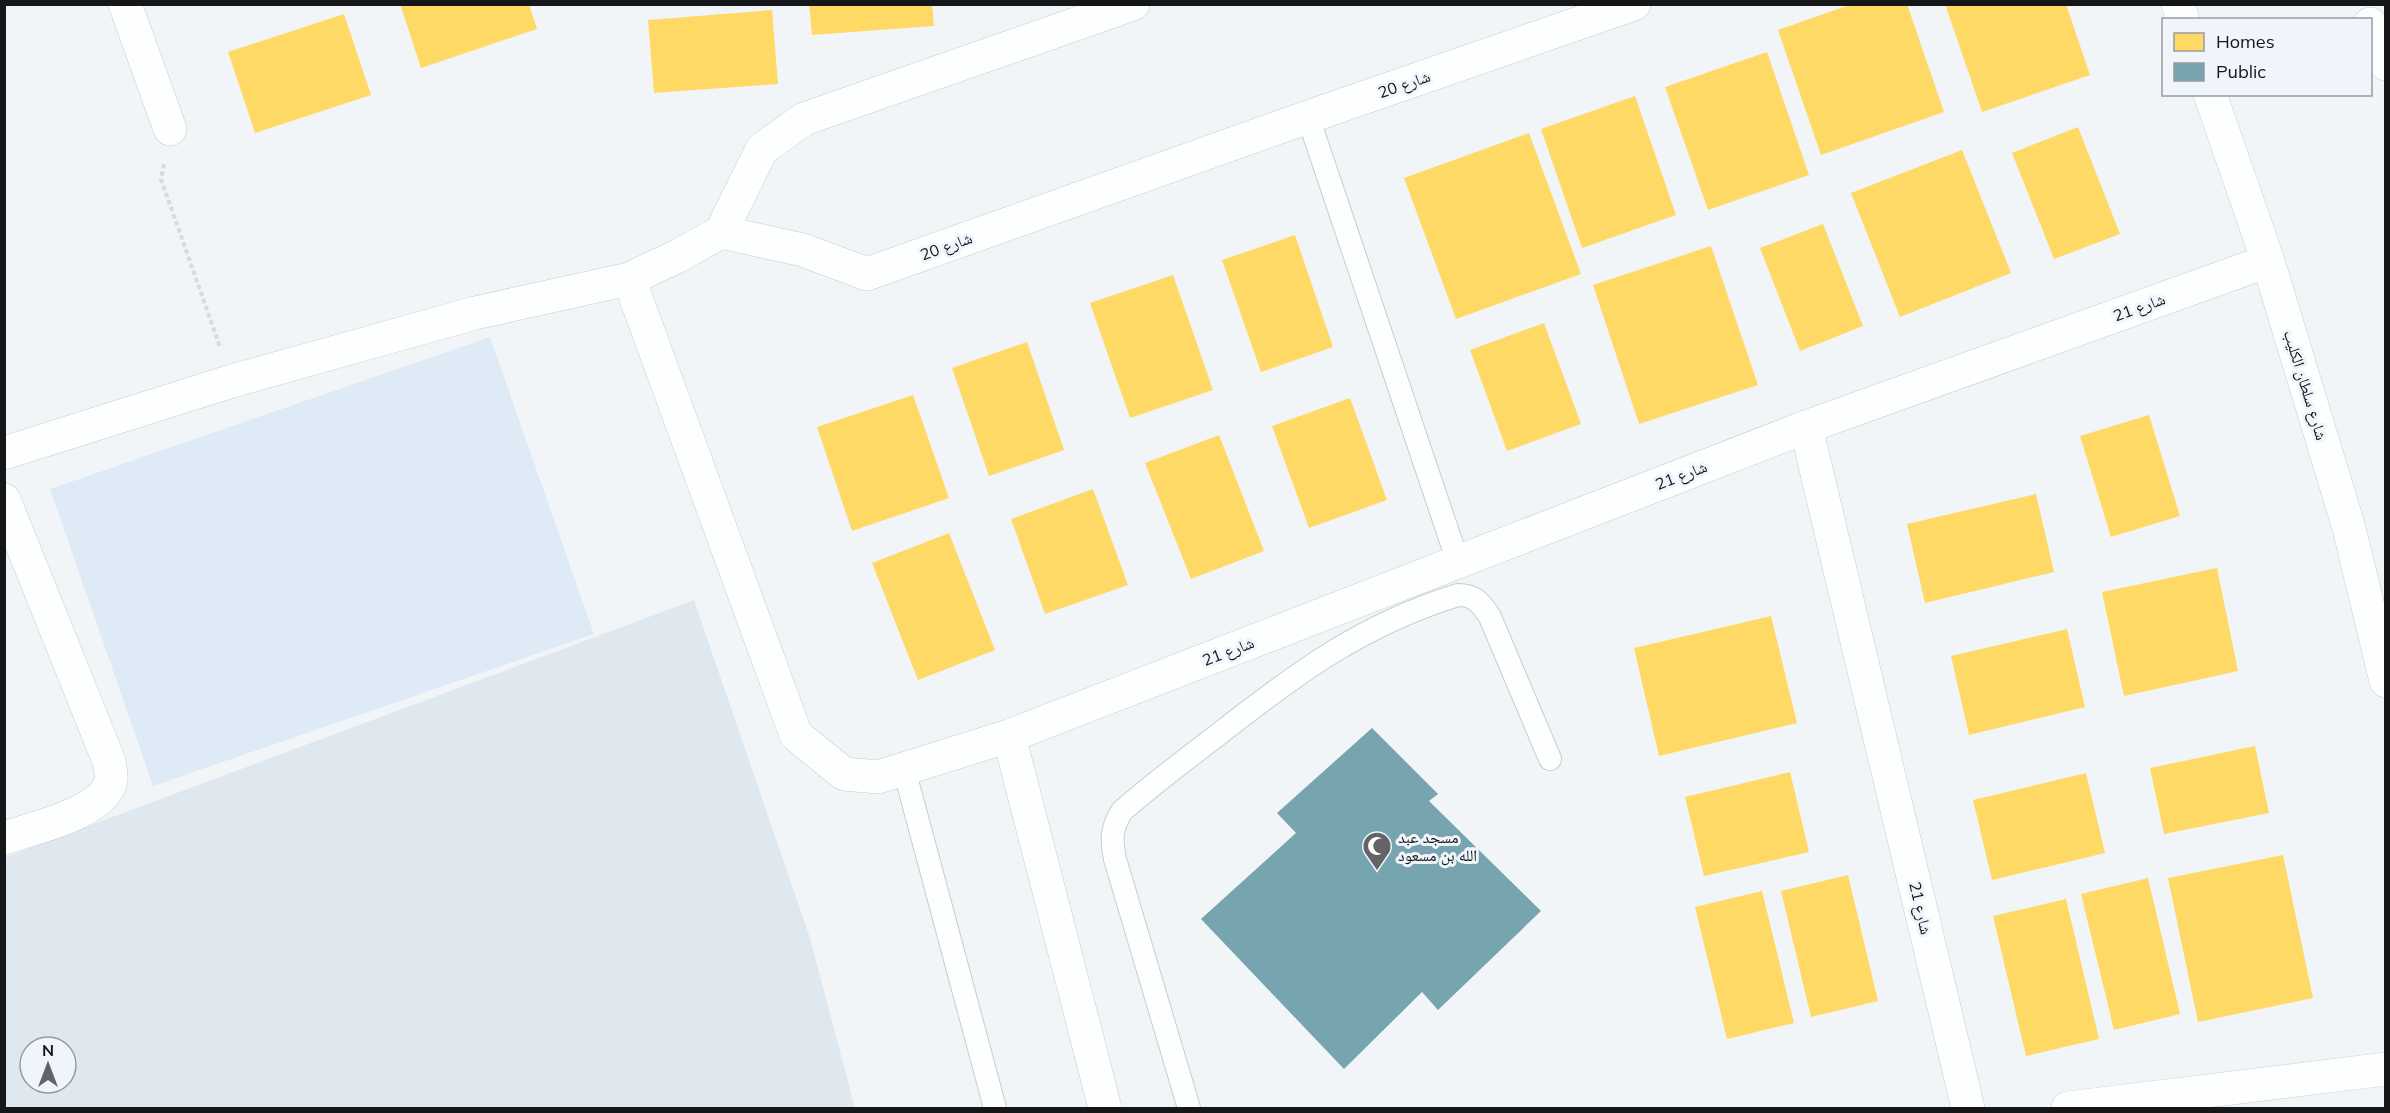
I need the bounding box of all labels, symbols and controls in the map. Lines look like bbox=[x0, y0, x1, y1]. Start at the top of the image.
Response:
legend bbox=[2162, 18, 2372, 96]
text: Homes bbox=[2216, 30, 2275, 53]
text: Public bbox=[2216, 60, 2266, 83]
street label: شارع 20 bbox=[1375, 66, 1433, 103]
street label: شارع 20 bbox=[917, 227, 975, 266]
street label: شارع 21 bbox=[2110, 288, 2168, 327]
street label: شارع سلطان الكليب bbox=[2279, 328, 2332, 443]
street label: شارع 21 bbox=[1652, 456, 1710, 495]
street label: شارع 21 bbox=[1199, 632, 1257, 671]
place label: مسجد عبد الله بن مسعود bbox=[1398, 827, 1477, 866]
mosque icon: مسجد عبد الله بن مسعود bbox=[1361, 830, 1393, 872]
street label: شارع 21 bbox=[1904, 880, 1937, 937]
north arrow bbox=[18, 1035, 78, 1095]
text: N bbox=[42, 1040, 54, 1060]

